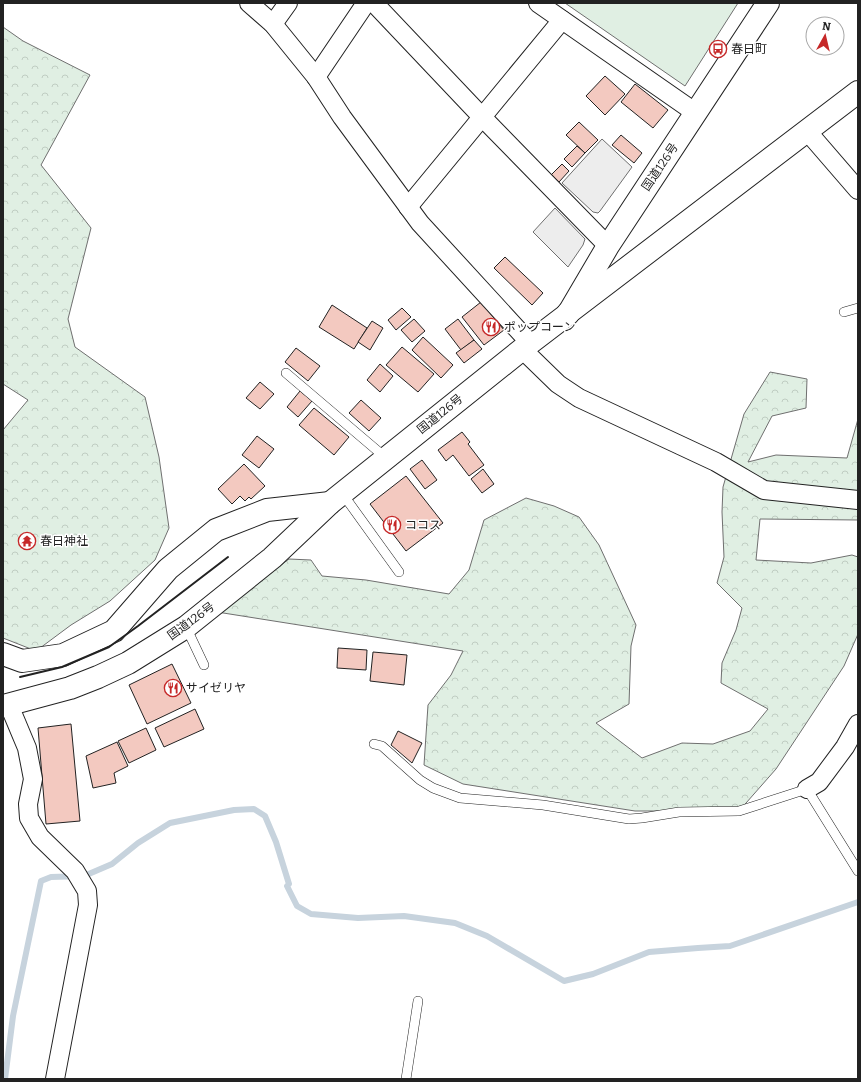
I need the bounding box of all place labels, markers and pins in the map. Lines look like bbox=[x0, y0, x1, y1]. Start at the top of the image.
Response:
bus stop icon: 春日町 bbox=[708, 39, 728, 59]
place label: 春日町 bbox=[731, 42, 767, 56]
restaurant icon: ポップコーン bbox=[481, 317, 501, 337]
place label: ポップコーン bbox=[504, 320, 575, 334]
restaurant icon: ココス bbox=[382, 515, 402, 535]
place label: ココス bbox=[405, 518, 441, 532]
temple icon: 春日神社 bbox=[17, 531, 37, 551]
place label: 春日神社 bbox=[40, 534, 88, 548]
restaurant icon: サイゼリヤ bbox=[163, 678, 183, 698]
place label: サイゼリヤ bbox=[186, 681, 246, 695]

